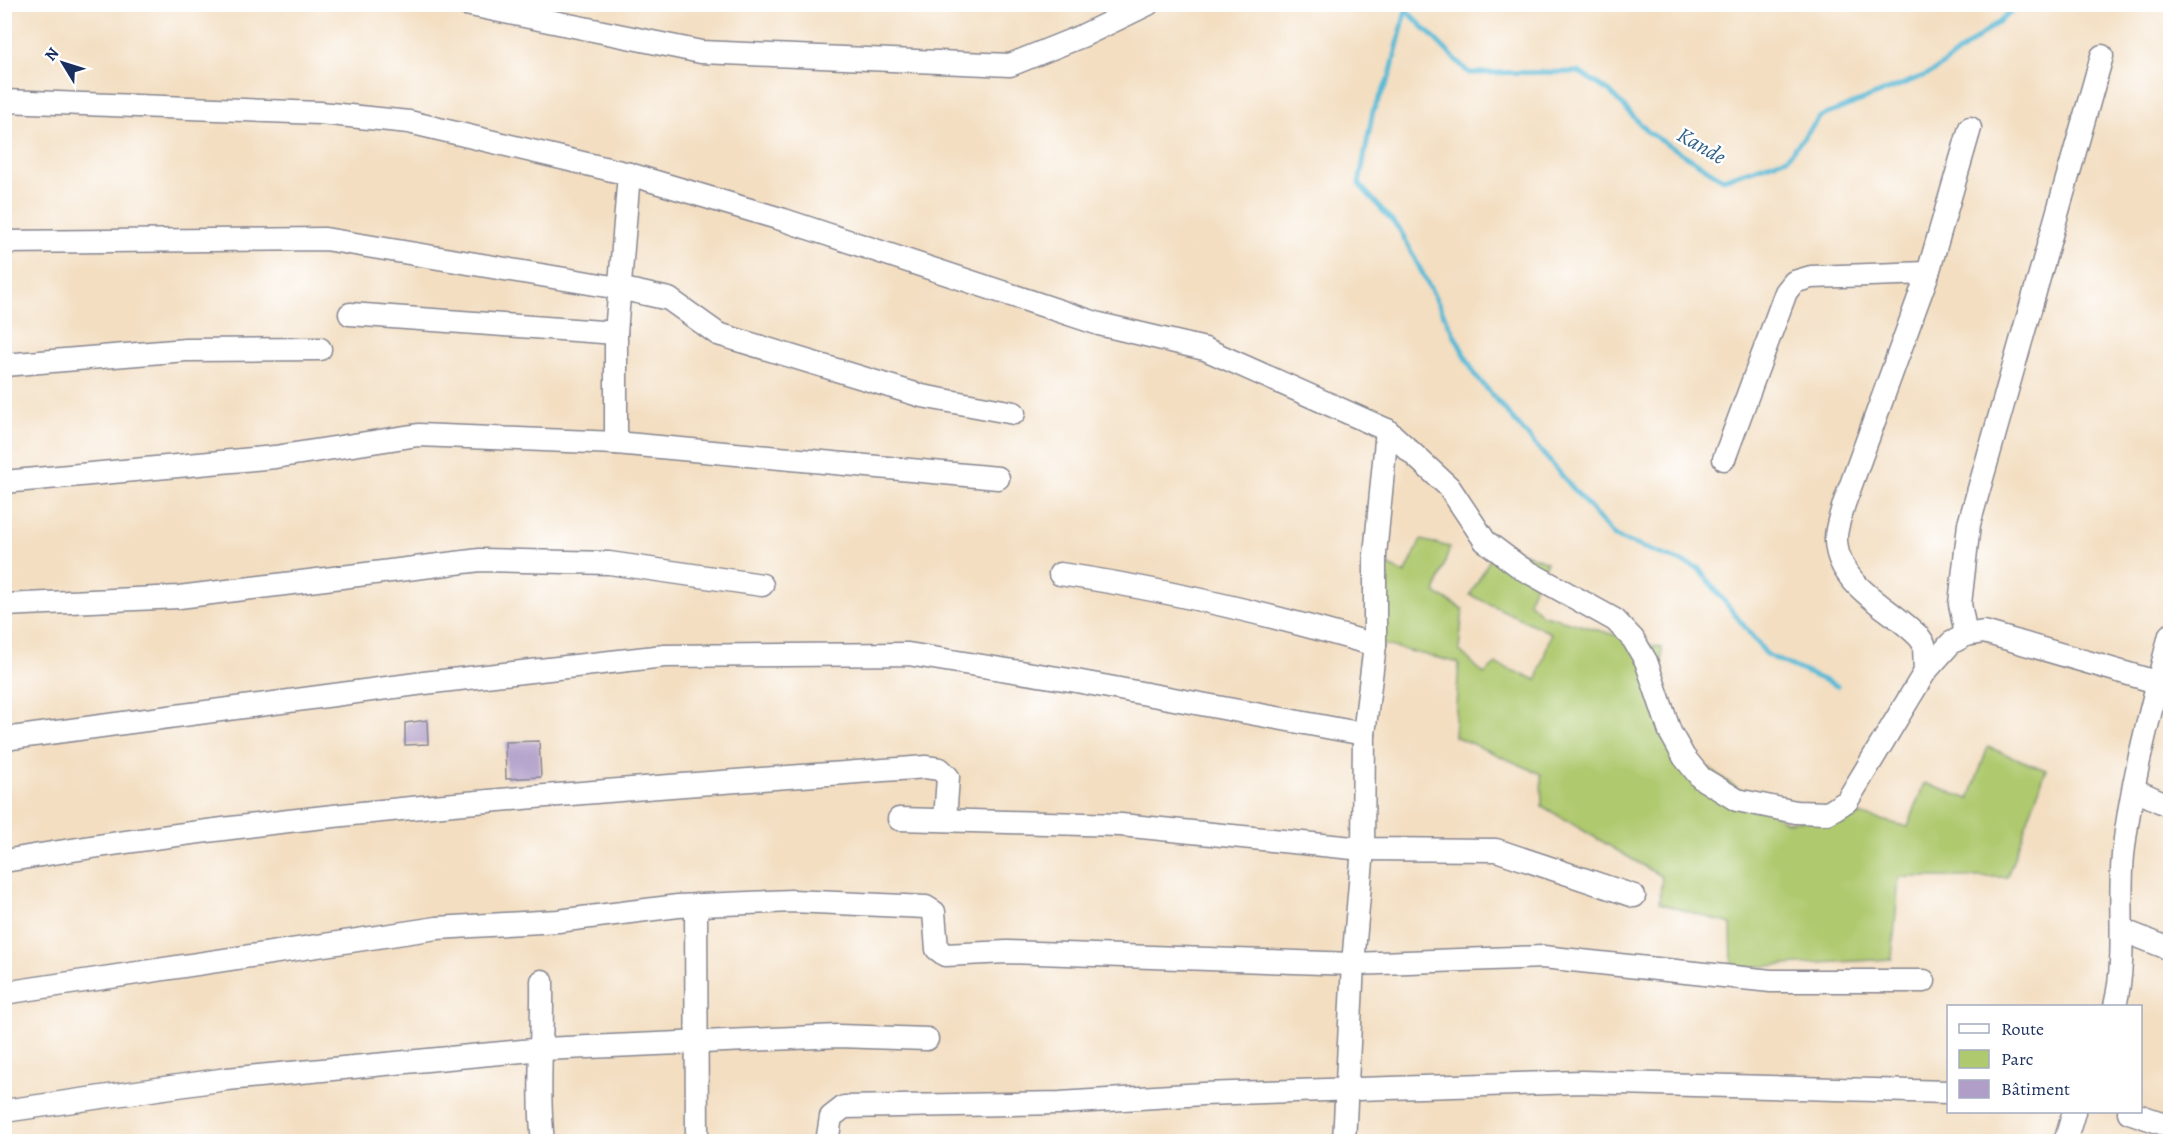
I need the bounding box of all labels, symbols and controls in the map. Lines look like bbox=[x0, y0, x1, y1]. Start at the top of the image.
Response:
north arrow bbox=[33, 33, 93, 93]
text: N bbox=[40, 43, 64, 66]
water label: Kande bbox=[1672, 120, 1731, 172]
legend bbox=[1947, 1005, 2142, 1113]
text: Route bbox=[2001, 1017, 2044, 1041]
text: Parc bbox=[2001, 1047, 2033, 1071]
text: Bâtiment bbox=[2001, 1077, 2070, 1101]

